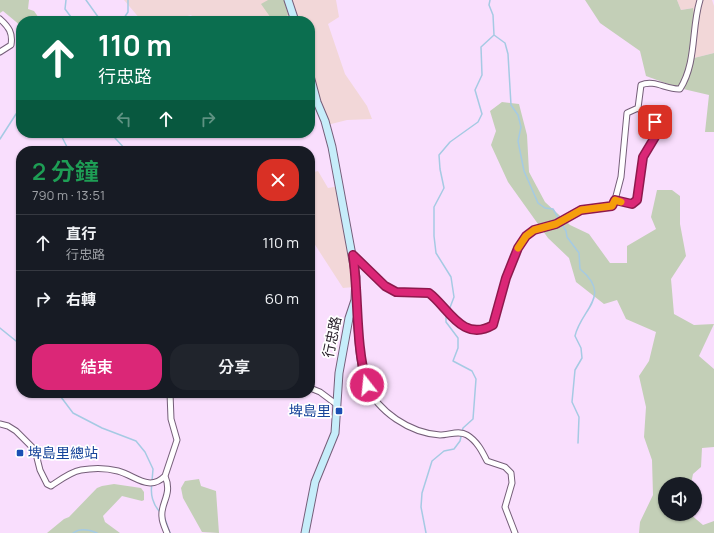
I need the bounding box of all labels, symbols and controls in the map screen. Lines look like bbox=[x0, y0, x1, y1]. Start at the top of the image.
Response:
text: 110 m bbox=[98, 26, 172, 64]
icon: ahead bbox=[32, 32, 84, 84]
text: 行忠路 bbox=[98, 64, 152, 88]
pin bbox=[638, 105, 672, 139]
icon: left bbox=[113, 108, 135, 130]
icon: ahead bbox=[155, 108, 177, 130]
icon: right bbox=[197, 108, 219, 130]
icon: arrive bbox=[644, 111, 666, 133]
text: 2 分鐘 bbox=[32, 154, 99, 187]
button: close bbox=[257, 159, 299, 201]
text: 790 m · 13:51 bbox=[32, 186, 105, 204]
text: 直行 bbox=[66, 223, 96, 244]
icon: ahead bbox=[32, 232, 54, 254]
text: 110 m bbox=[262, 232, 299, 253]
text: 行忠路 bbox=[66, 245, 105, 263]
icon: right bbox=[32, 288, 54, 310]
text: 60 m bbox=[265, 288, 299, 309]
text: 右轉 bbox=[66, 289, 96, 310]
street label: 行忠路 bbox=[318, 314, 345, 359]
button: 結束 bbox=[32, 344, 162, 390]
button: 分享 bbox=[170, 344, 299, 390]
position arrow bbox=[346, 364, 388, 406]
place label: 埤島里 bbox=[289, 401, 331, 420]
marker: 埤島里 bbox=[334, 406, 344, 416]
place label: 埤島里總站 bbox=[28, 443, 98, 462]
marker: 埤島里總站 bbox=[15, 448, 25, 458]
map controls bbox=[658, 477, 702, 521]
button: sound bbox=[658, 477, 702, 521]

